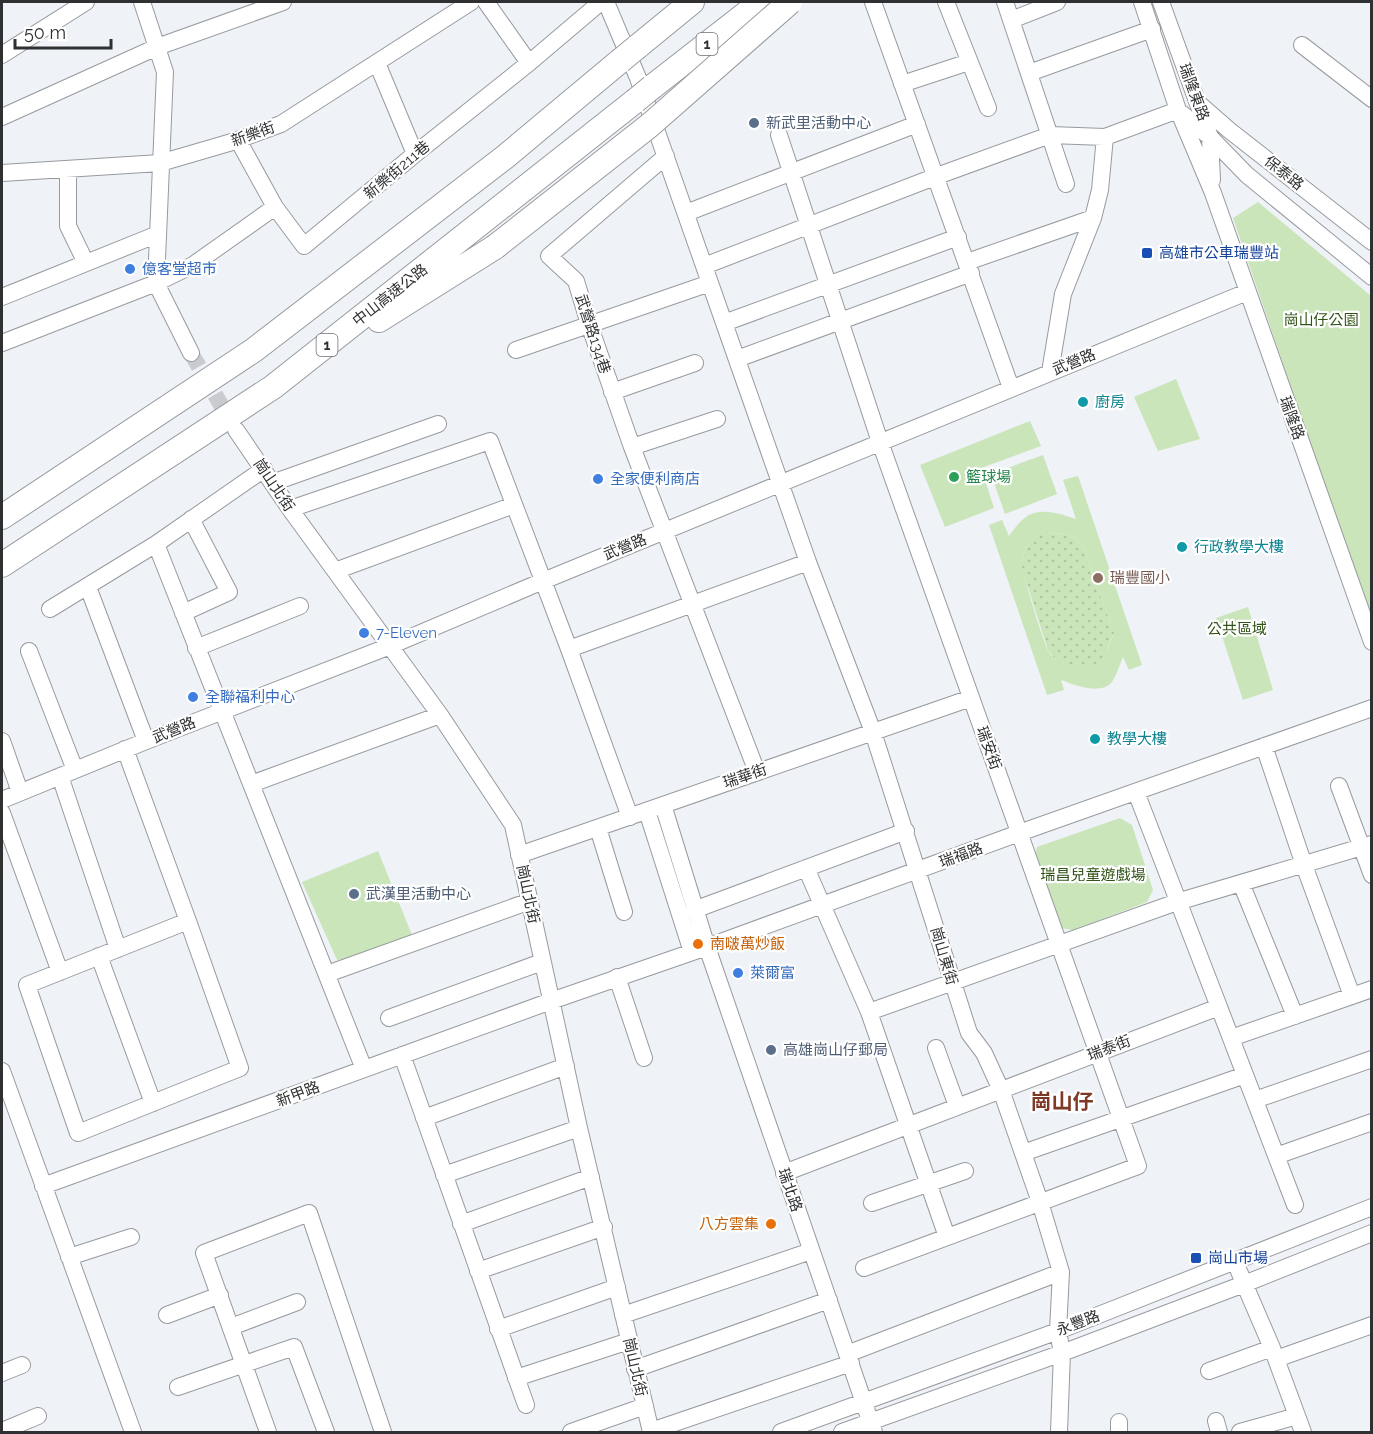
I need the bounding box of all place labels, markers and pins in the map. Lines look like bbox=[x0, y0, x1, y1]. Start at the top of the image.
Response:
place label: 新武里活動中心 bbox=[766, 114, 871, 132]
marker: 新武里活動中心 bbox=[747, 116, 761, 130]
place label: 高雄市公車瑞豐站 bbox=[1159, 244, 1279, 262]
marker: 高雄市公車瑞豐站 bbox=[1140, 246, 1154, 260]
place label: 億客堂超市 bbox=[142, 260, 217, 278]
marker: 億客堂超市 bbox=[123, 262, 137, 276]
place label: 廚房 bbox=[1095, 393, 1125, 411]
marker: 廚房 bbox=[1076, 395, 1090, 409]
place label: 籃球場 bbox=[966, 468, 1011, 486]
place label: 全家便利商店 bbox=[610, 470, 700, 488]
marker: 籃球場 bbox=[947, 470, 961, 484]
marker: 全家便利商店 bbox=[591, 472, 605, 486]
place label: 行政教學大樓 bbox=[1194, 538, 1284, 556]
marker: 行政教學大樓 bbox=[1175, 540, 1189, 554]
place label: 瑞豐國小 bbox=[1110, 569, 1170, 587]
marker: 瑞豐國小 bbox=[1091, 571, 1105, 585]
place label: 7-Eleven bbox=[376, 624, 437, 642]
marker: 7-Eleven bbox=[357, 626, 371, 640]
place label: 全聯福利中心 bbox=[205, 688, 295, 706]
marker: 全聯福利中心 bbox=[186, 690, 200, 704]
place label: 教學大樓 bbox=[1107, 730, 1167, 748]
marker: 教學大樓 bbox=[1088, 732, 1102, 746]
place label: 武漢里活動中心 bbox=[366, 885, 471, 903]
marker: 武漢里活動中心 bbox=[347, 887, 361, 901]
place label: 南啵萬炒飯 bbox=[710, 935, 785, 953]
marker: 南啵萬炒飯 bbox=[691, 937, 705, 951]
place label: 萊爾富 bbox=[750, 964, 795, 982]
marker: 萊爾富 bbox=[731, 966, 745, 980]
place label: 高雄崗山仔郵局 bbox=[783, 1041, 888, 1059]
marker: 高雄崗山仔郵局 bbox=[764, 1043, 778, 1057]
place label: 八方雲集 bbox=[699, 1215, 759, 1233]
marker: 八方雲集 bbox=[764, 1217, 778, 1231]
place label: 崗山市場 bbox=[1208, 1249, 1268, 1267]
marker: 崗山市場 bbox=[1189, 1251, 1203, 1265]

